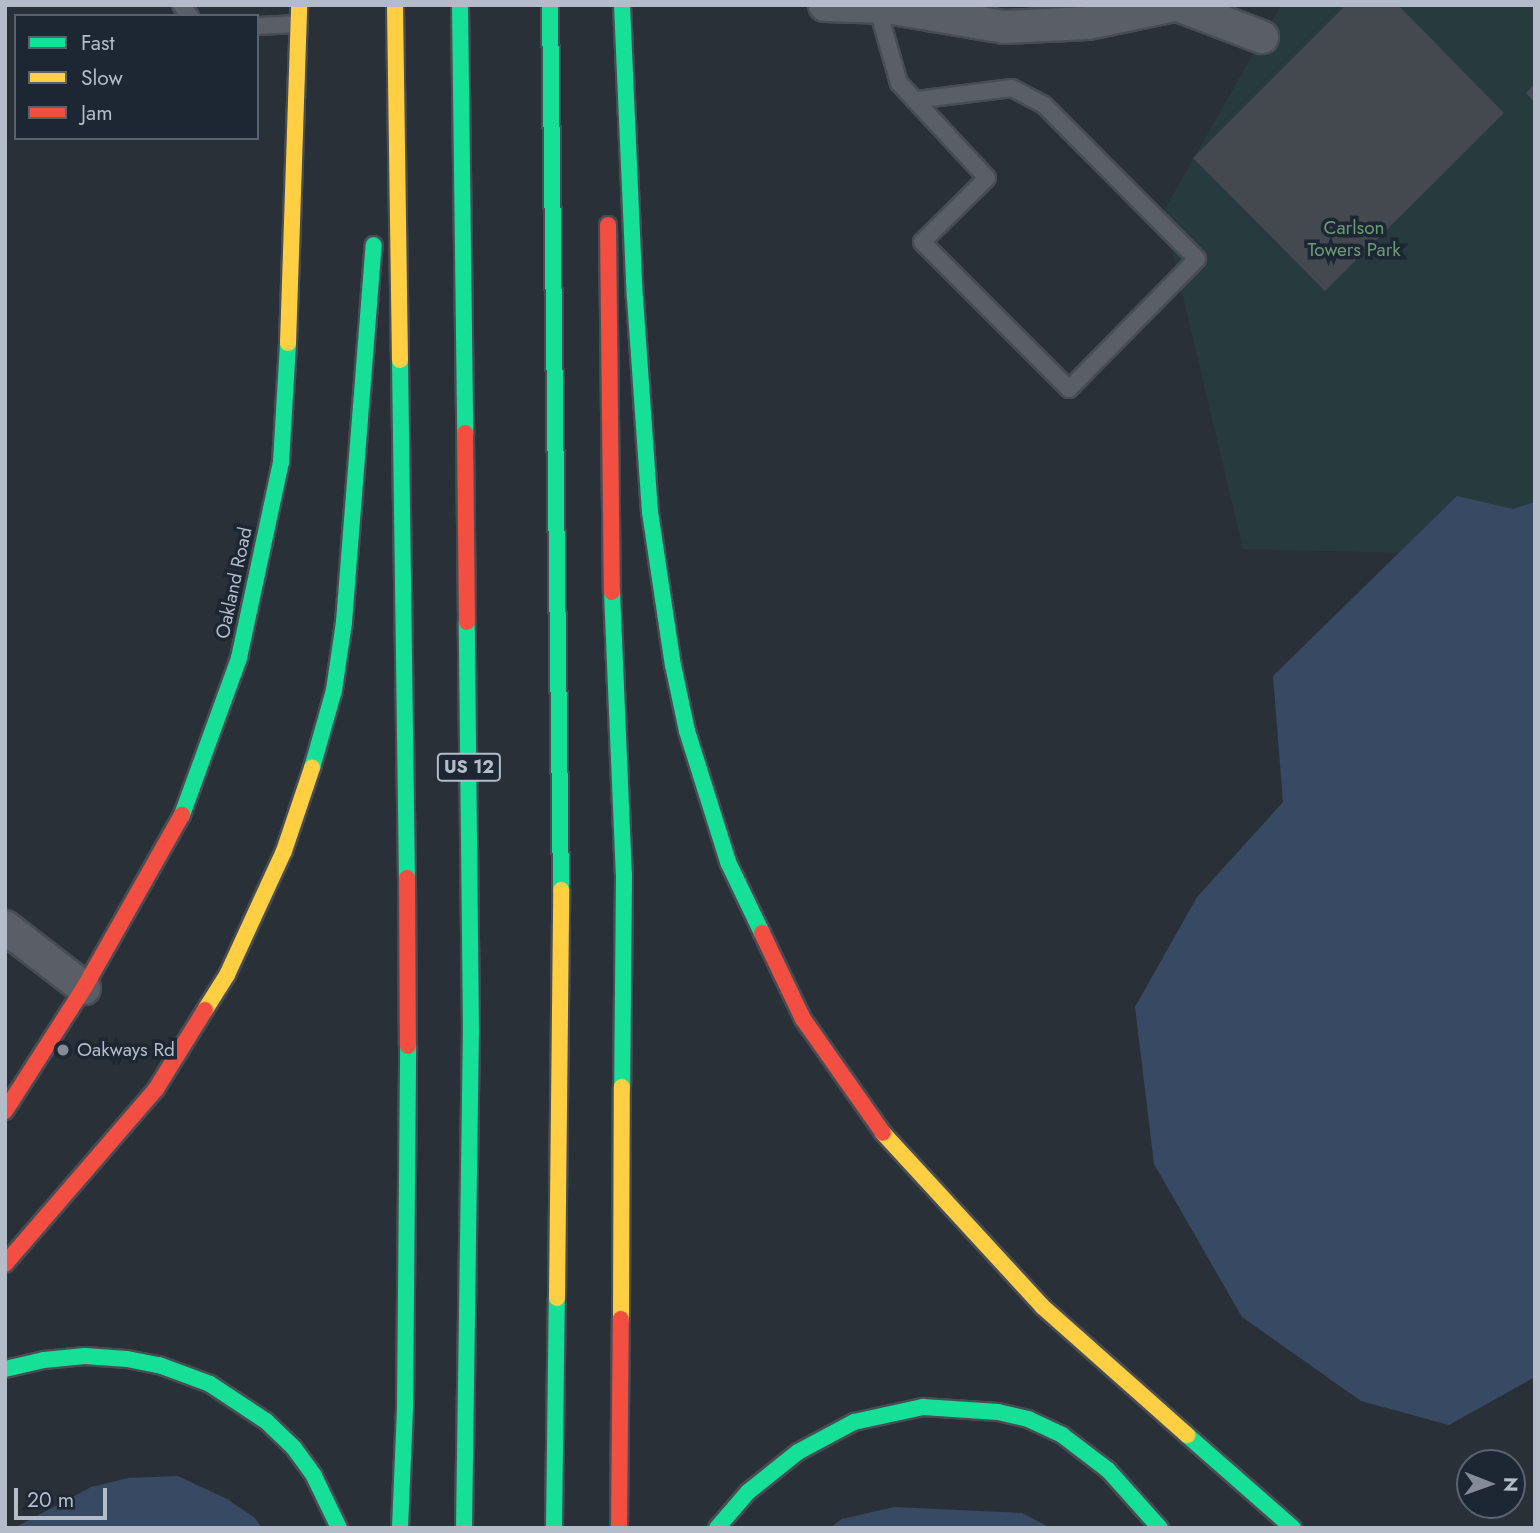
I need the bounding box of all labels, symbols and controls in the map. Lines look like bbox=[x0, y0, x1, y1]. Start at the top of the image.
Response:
legend bbox=[14, 14, 259, 140]
text: Fast bbox=[81, 28, 114, 58]
text: Slow bbox=[81, 63, 123, 93]
text: Jam bbox=[81, 98, 113, 128]
park label: Carlson Towers Park bbox=[1307, 217, 1401, 261]
street label: Oakland Road bbox=[211, 525, 257, 641]
road number: US 12 bbox=[436, 752, 502, 782]
place label: Oakways Rd bbox=[77, 1039, 175, 1061]
marker: Oakways Rd bbox=[55, 1042, 71, 1058]
north arrow bbox=[1456, 1449, 1526, 1519]
scale bar bbox=[18, 1474, 110, 1518]
text: N bbox=[1497, 1477, 1524, 1492]
text: 20 m bbox=[27, 1485, 74, 1515]

